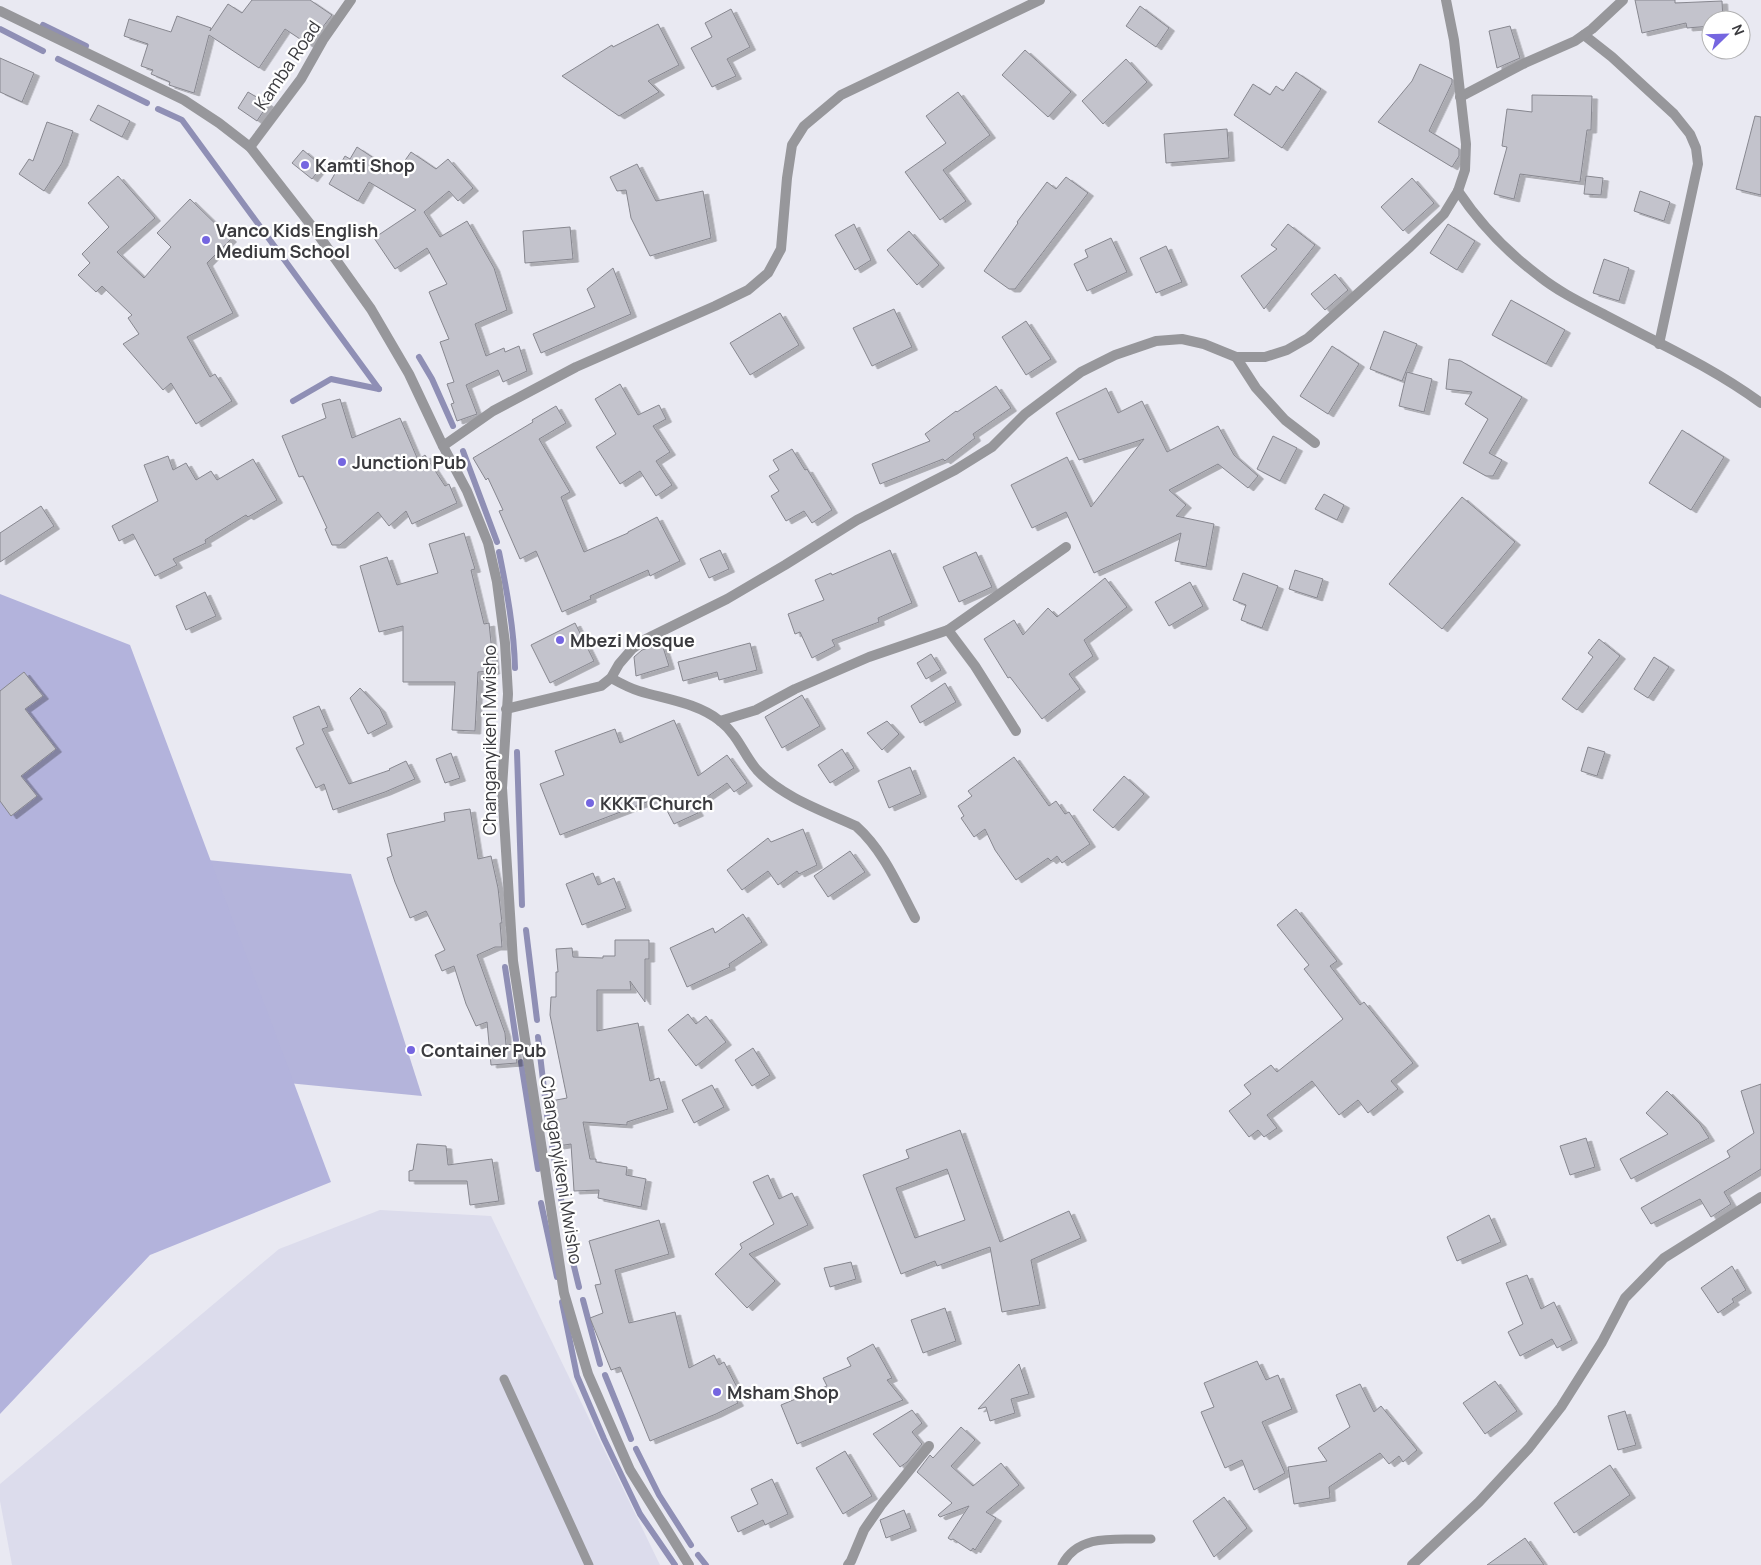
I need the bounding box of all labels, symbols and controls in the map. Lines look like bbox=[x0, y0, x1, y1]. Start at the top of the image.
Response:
north arrow bbox=[1701, 10, 1751, 60]
street label: Kamba Road bbox=[248, 16, 326, 114]
text: N bbox=[1728, 21, 1749, 38]
place label: Kamti Shop bbox=[315, 153, 415, 177]
marker: Kamti Shop bbox=[299, 159, 311, 171]
place label: Vanco Kids English Medium School bbox=[216, 218, 378, 263]
marker: Vanco Kids English Medium School bbox=[200, 234, 212, 246]
place label: Junction Pub bbox=[352, 450, 466, 474]
marker: Junction Pub bbox=[336, 456, 348, 468]
place label: Mbezi Mosque bbox=[570, 628, 695, 652]
marker: Mbezi Mosque bbox=[554, 634, 566, 646]
street label: Changanyikeni Mwisho bbox=[477, 645, 501, 835]
place label: KKKT Church bbox=[600, 791, 713, 815]
marker: KKKT Church bbox=[584, 797, 596, 809]
place label: Container Pub bbox=[421, 1038, 546, 1062]
marker: Container Pub bbox=[405, 1044, 417, 1056]
street label: Changanyikeni Mwisho bbox=[535, 1074, 589, 1266]
place label: Msham Shop bbox=[727, 1380, 839, 1404]
marker: Msham Shop bbox=[711, 1386, 723, 1398]

